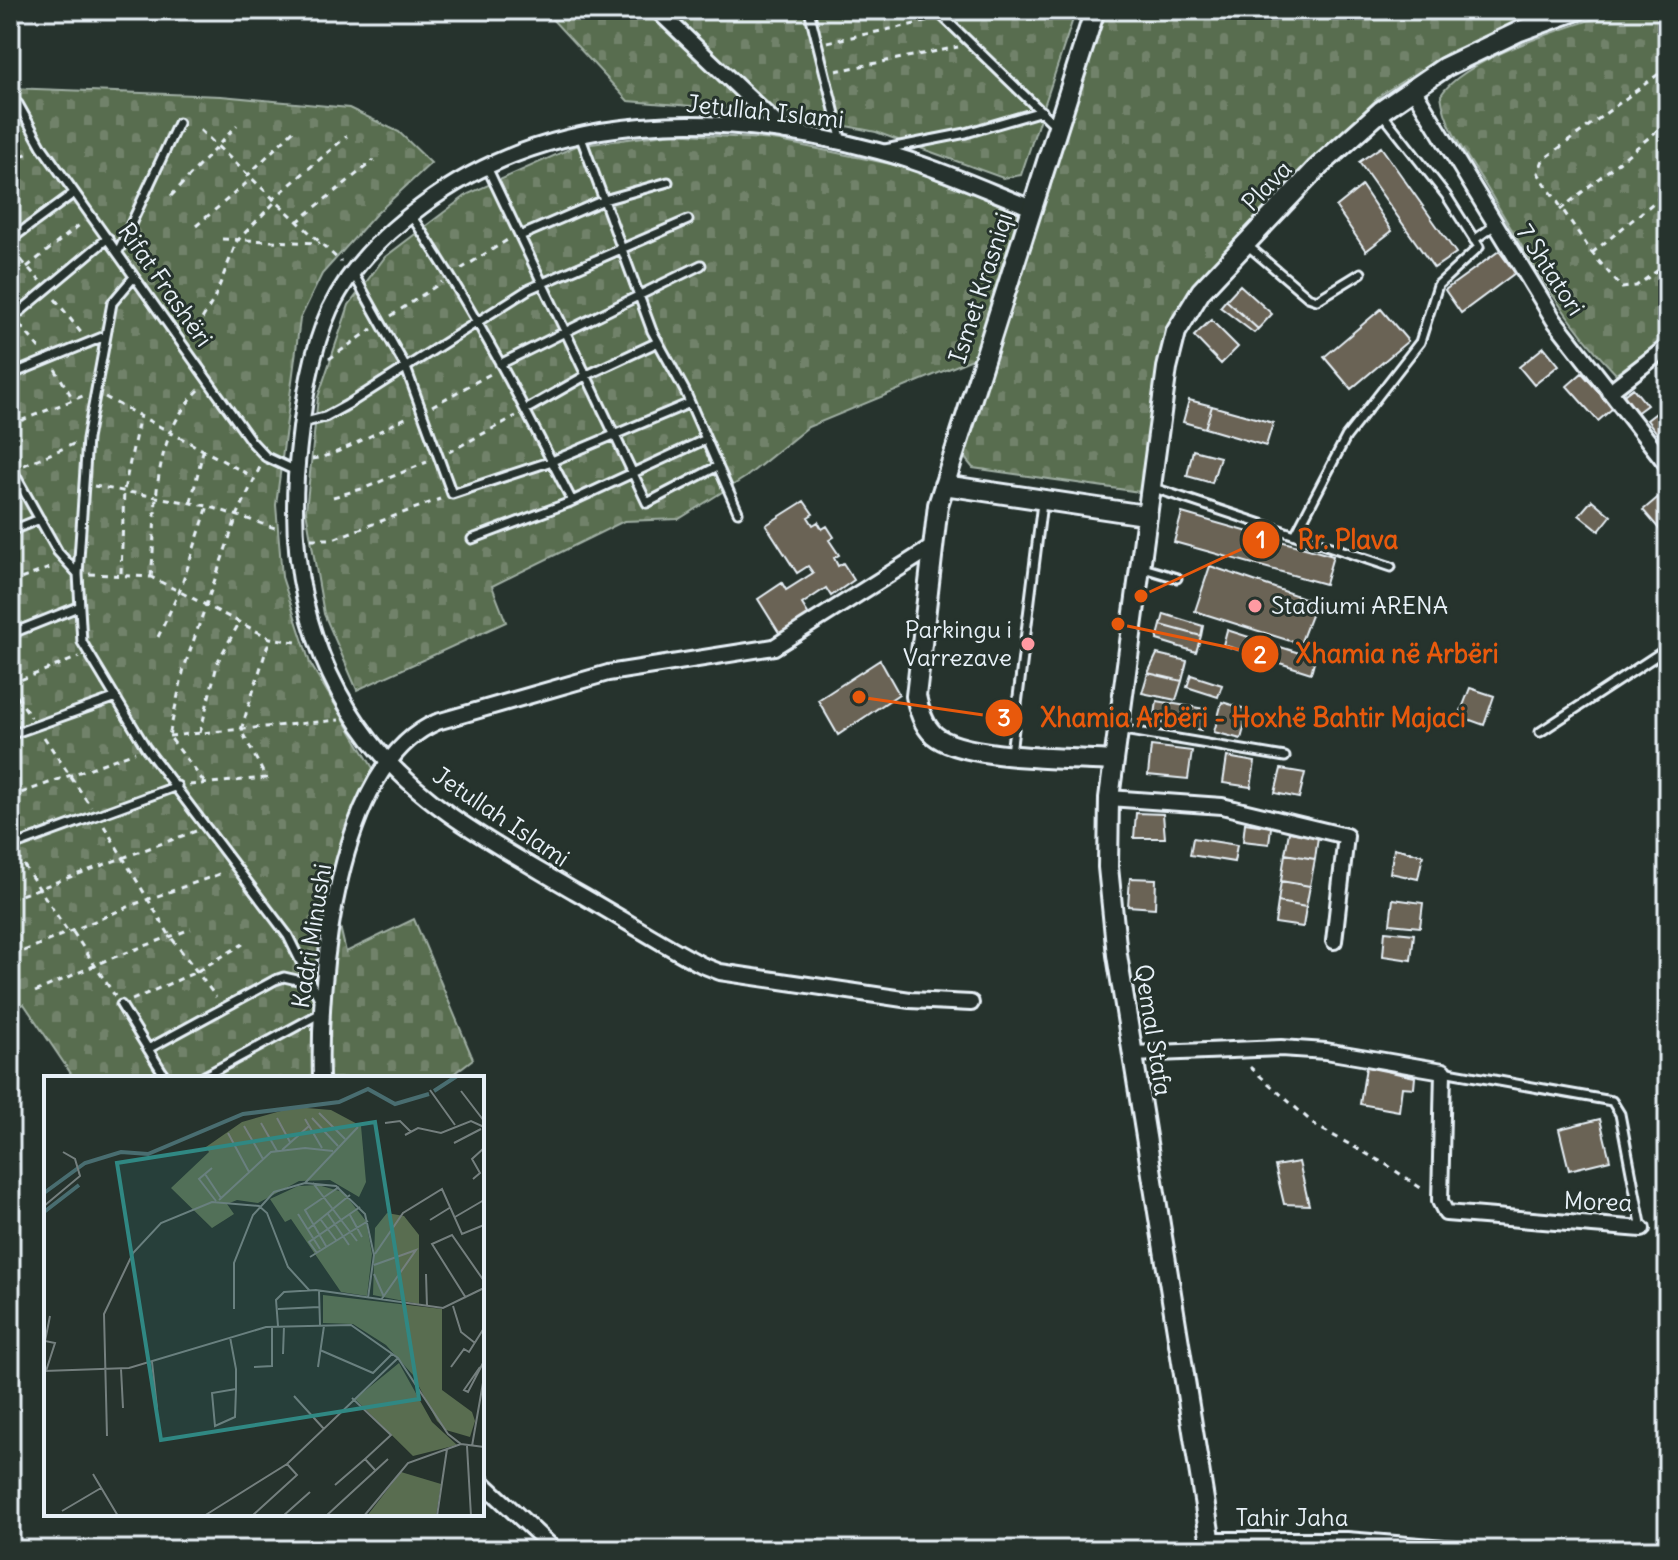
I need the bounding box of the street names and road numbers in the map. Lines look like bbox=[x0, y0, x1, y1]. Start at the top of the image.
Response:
street label: Jetullah Islami bbox=[685, 88, 845, 134]
street label: Plava bbox=[1235, 154, 1297, 217]
street label: Ismet Krasniqi bbox=[942, 209, 1018, 367]
street label: Rifat Frashëri bbox=[112, 217, 220, 352]
street label: 7 Shtatori bbox=[1510, 218, 1591, 321]
street label: Jetullah Islami bbox=[428, 760, 575, 873]
street label: Kadri Minushi bbox=[285, 861, 337, 1010]
street label: Qemal Stafa bbox=[1129, 962, 1179, 1098]
street label: Morea bbox=[1563, 1185, 1633, 1217]
street label: Tahir Jaha bbox=[1236, 1502, 1348, 1532]

